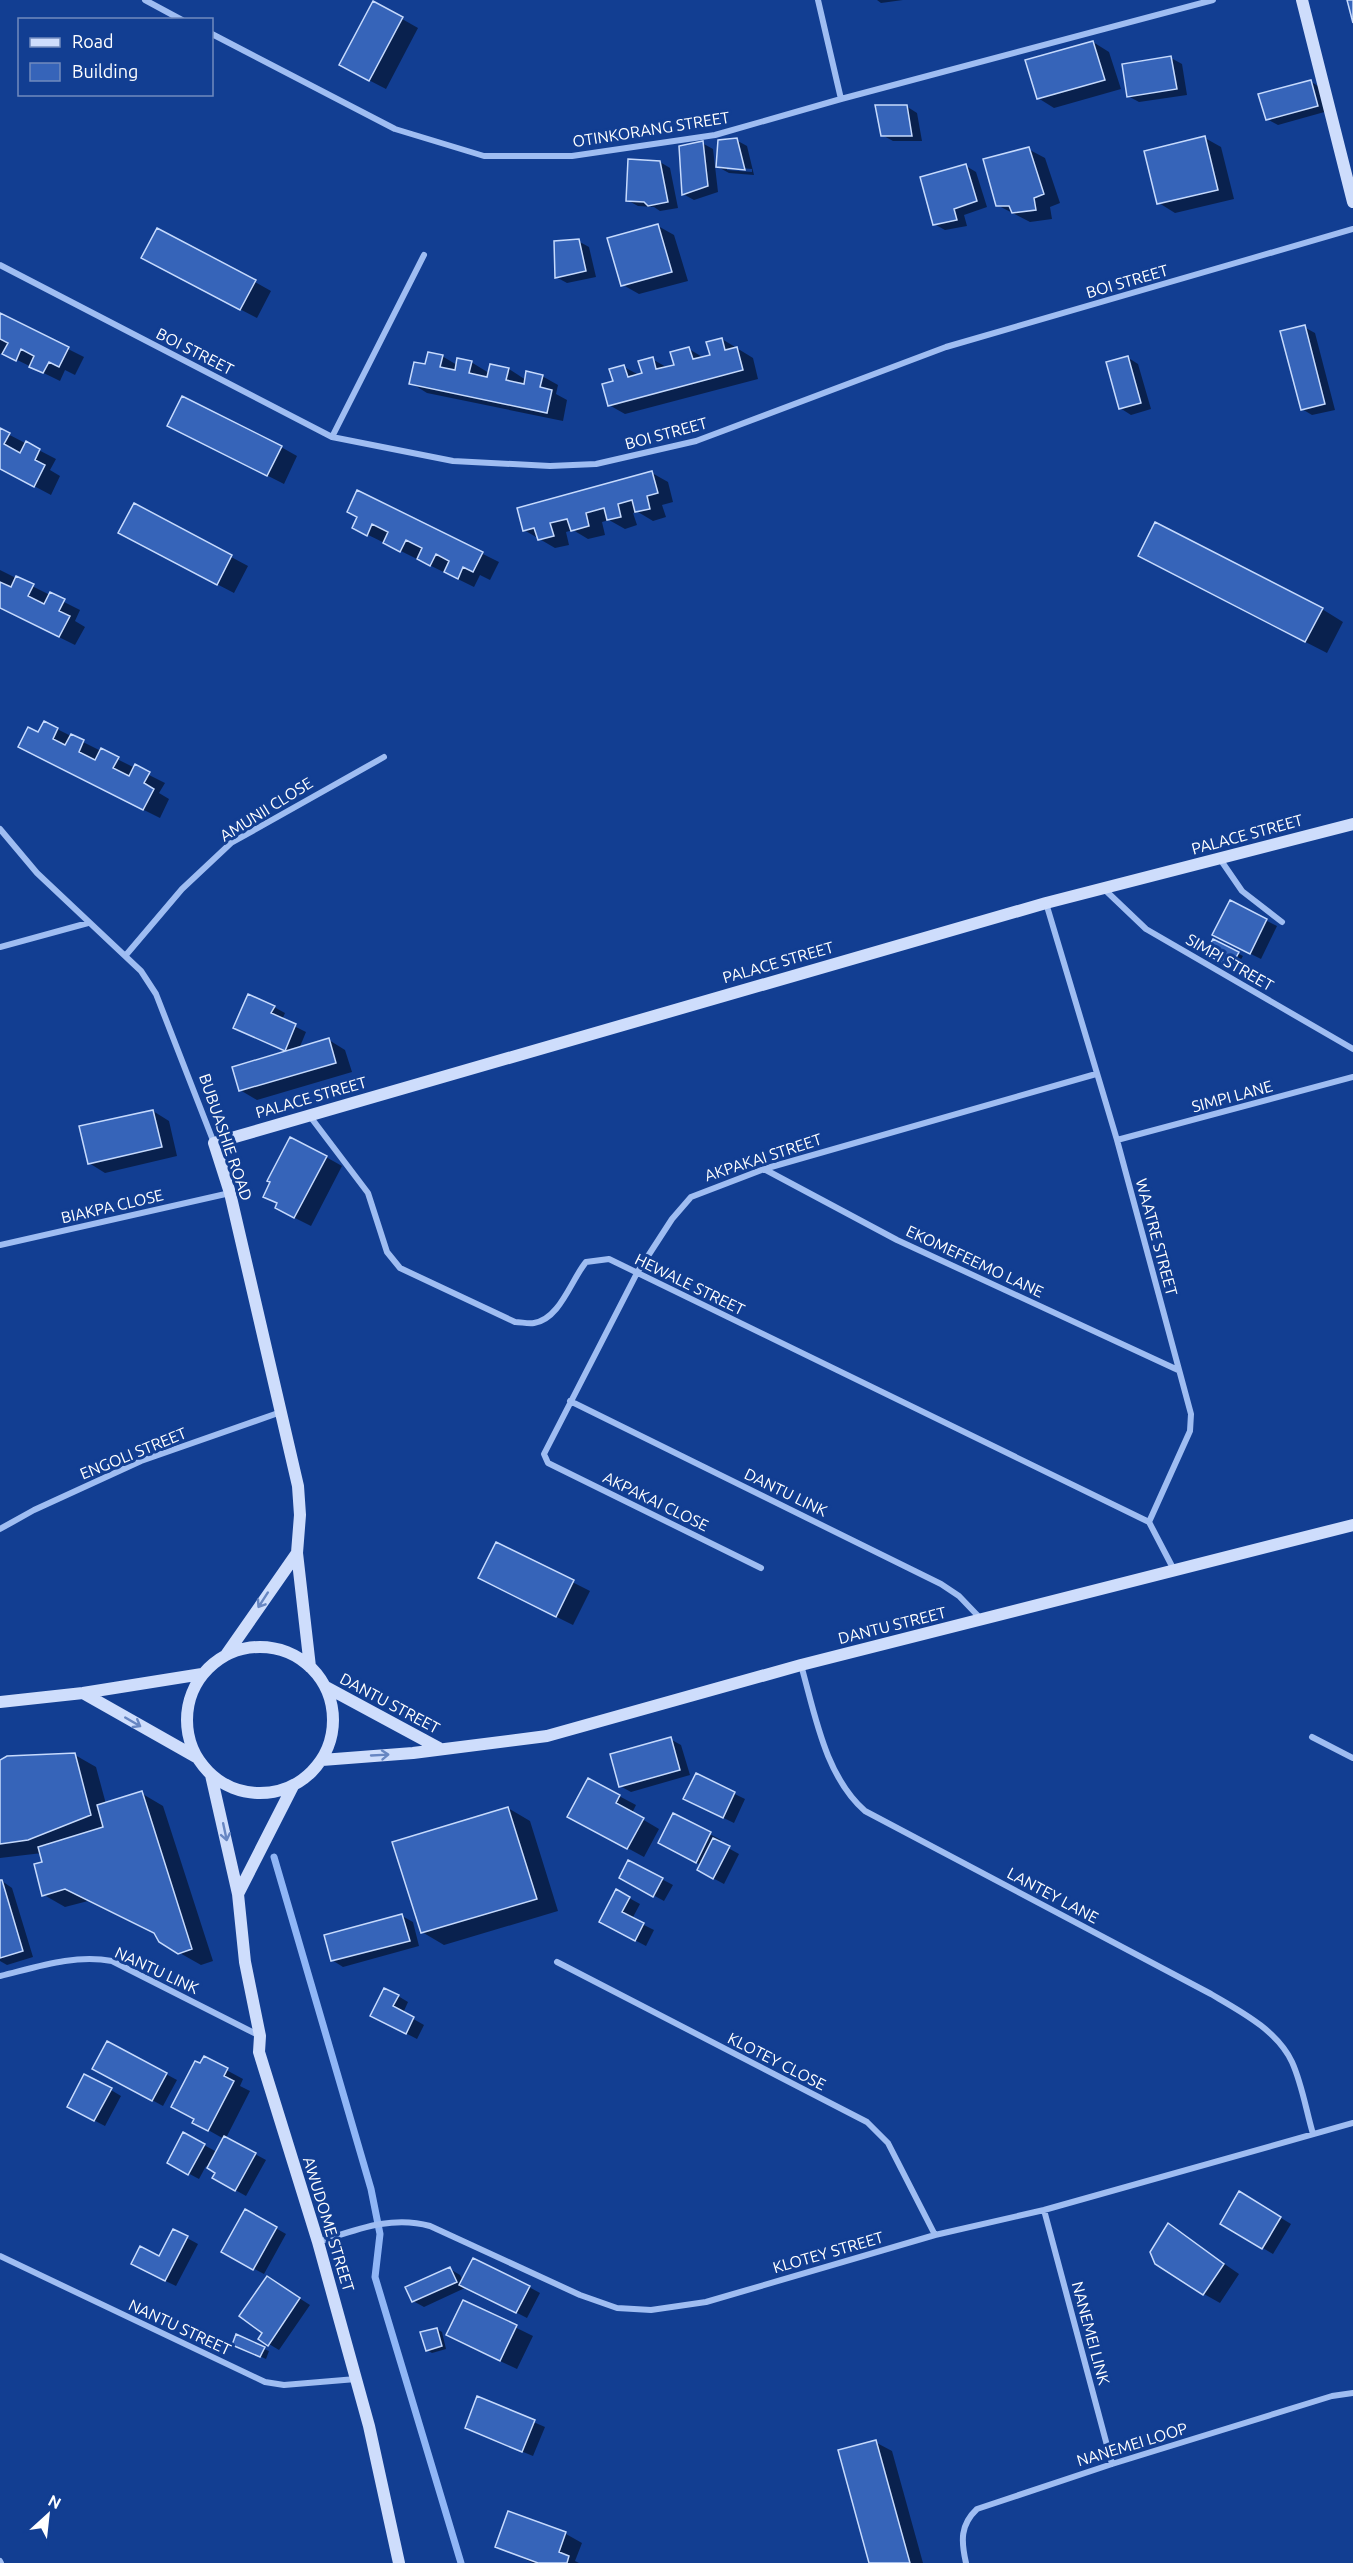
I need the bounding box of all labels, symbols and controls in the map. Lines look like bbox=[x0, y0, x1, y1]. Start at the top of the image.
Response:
legend bbox=[18, 18, 213, 96]
text: Road bbox=[72, 31, 114, 51]
text: Building bbox=[72, 61, 138, 81]
street label: OTINKORANG STREET bbox=[571, 108, 731, 150]
street label: BOI STREET bbox=[1084, 261, 1170, 301]
street label: BOI STREET bbox=[153, 324, 237, 378]
street label: BOI STREET bbox=[623, 413, 709, 453]
street label: AMUNII CLOSE bbox=[216, 773, 316, 845]
street label: PALACE STREET bbox=[1189, 810, 1305, 858]
street label: SIMPI STREET bbox=[1183, 930, 1277, 994]
street label: PALACE STREET bbox=[720, 938, 836, 986]
street label: BUBUASHIE ROAD bbox=[196, 1071, 256, 1203]
street label: PALACE STREET bbox=[253, 1073, 369, 1121]
street label: SIMPI LANE bbox=[1190, 1077, 1274, 1115]
street label: AKPAKAI STREET bbox=[702, 1130, 824, 1184]
street label: WAATRE STREET bbox=[1133, 1176, 1181, 1298]
street label: BIAKPA CLOSE bbox=[59, 1185, 165, 1227]
street label: EKOMEFEEMO LANE bbox=[904, 1221, 1046, 1301]
street label: HEWALE STREET bbox=[632, 1250, 748, 1318]
street label: ENGOLI STREET bbox=[77, 1423, 189, 1483]
street label: DANTU LINK bbox=[742, 1464, 831, 1520]
street label: AKPAKAI CLOSE bbox=[600, 1468, 712, 1534]
one-way arrow bbox=[257, 1591, 269, 1608]
street label: DANTU STREET bbox=[836, 1603, 948, 1647]
street label: DANTU STREET bbox=[337, 1669, 443, 1737]
one-way arrow bbox=[124, 1717, 142, 1728]
one-way arrow bbox=[370, 1750, 390, 1761]
one-way arrow bbox=[220, 1821, 231, 1841]
street label: LANTEY LANE bbox=[1004, 1863, 1102, 1927]
street label: NANTU LINK bbox=[112, 1943, 202, 1997]
street label: KLOTEY CLOSE bbox=[725, 2029, 829, 2093]
street label: AWUDOME STREET bbox=[300, 2154, 358, 2294]
street label: KLOTEY STREET bbox=[771, 2228, 886, 2276]
street label: NANEMEI LINK bbox=[1069, 2279, 1114, 2387]
street label: NANTU STREET bbox=[126, 2295, 234, 2359]
street label: NANEMEI LOOP bbox=[1074, 2419, 1190, 2469]
north arrow bbox=[18, 2485, 78, 2545]
text: N bbox=[45, 2491, 64, 2512]

